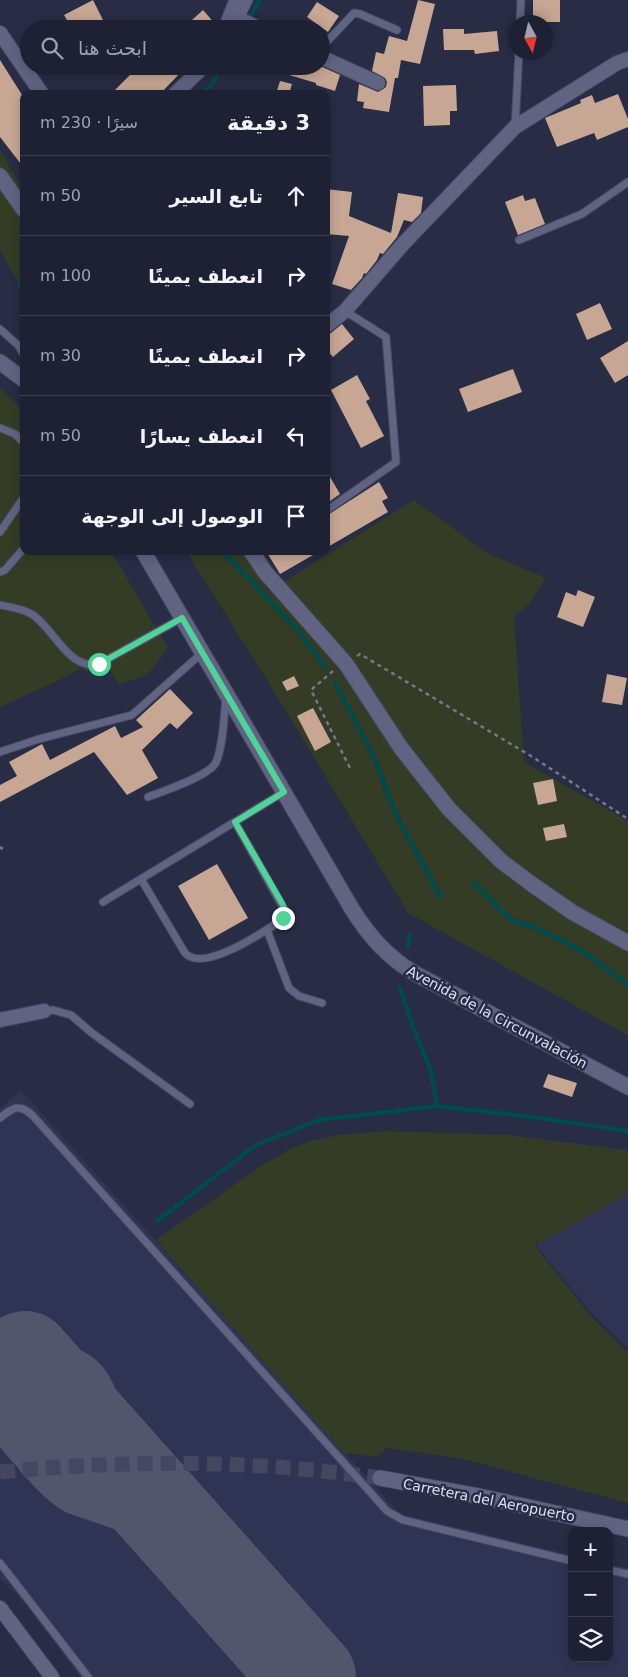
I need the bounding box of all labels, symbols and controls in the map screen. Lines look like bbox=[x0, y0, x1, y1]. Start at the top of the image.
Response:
north arrow bbox=[508, 15, 553, 60]
search box bbox=[20, 20, 330, 75]
icon: search bbox=[38, 34, 66, 62]
text: ابحث هنا bbox=[78, 37, 147, 59]
text: 3 دقيقة bbox=[227, 111, 310, 135]
text: سيرًا · 230 m bbox=[40, 113, 138, 132]
icon: ahead bbox=[282, 182, 310, 210]
text: تابع السير bbox=[169, 185, 263, 207]
text: 50 m bbox=[40, 186, 81, 205]
icon: right bbox=[282, 262, 310, 290]
text: انعطف يمينًا bbox=[148, 265, 263, 287]
text: 100 m bbox=[40, 266, 91, 285]
icon: right bbox=[282, 342, 310, 370]
text: انعطف يمينًا bbox=[148, 345, 263, 367]
text: 30 m bbox=[40, 346, 81, 365]
icon: left bbox=[282, 422, 310, 450]
text: انعطف يسارًا bbox=[140, 425, 263, 447]
text: 50 m bbox=[40, 426, 81, 445]
icon: arrive bbox=[282, 502, 310, 530]
text: الوصول إلى الوجهة bbox=[81, 505, 263, 527]
route start bbox=[88, 653, 111, 676]
route end bbox=[272, 907, 295, 930]
street label: Avenida de la Circunvalación bbox=[404, 962, 590, 1072]
street label: Carretera del Aeropuerto bbox=[402, 1475, 576, 1525]
map controls bbox=[568, 1527, 613, 1662]
button: + bbox=[568, 1527, 613, 1572]
button: − bbox=[568, 1572, 613, 1617]
button: layers bbox=[568, 1617, 613, 1662]

